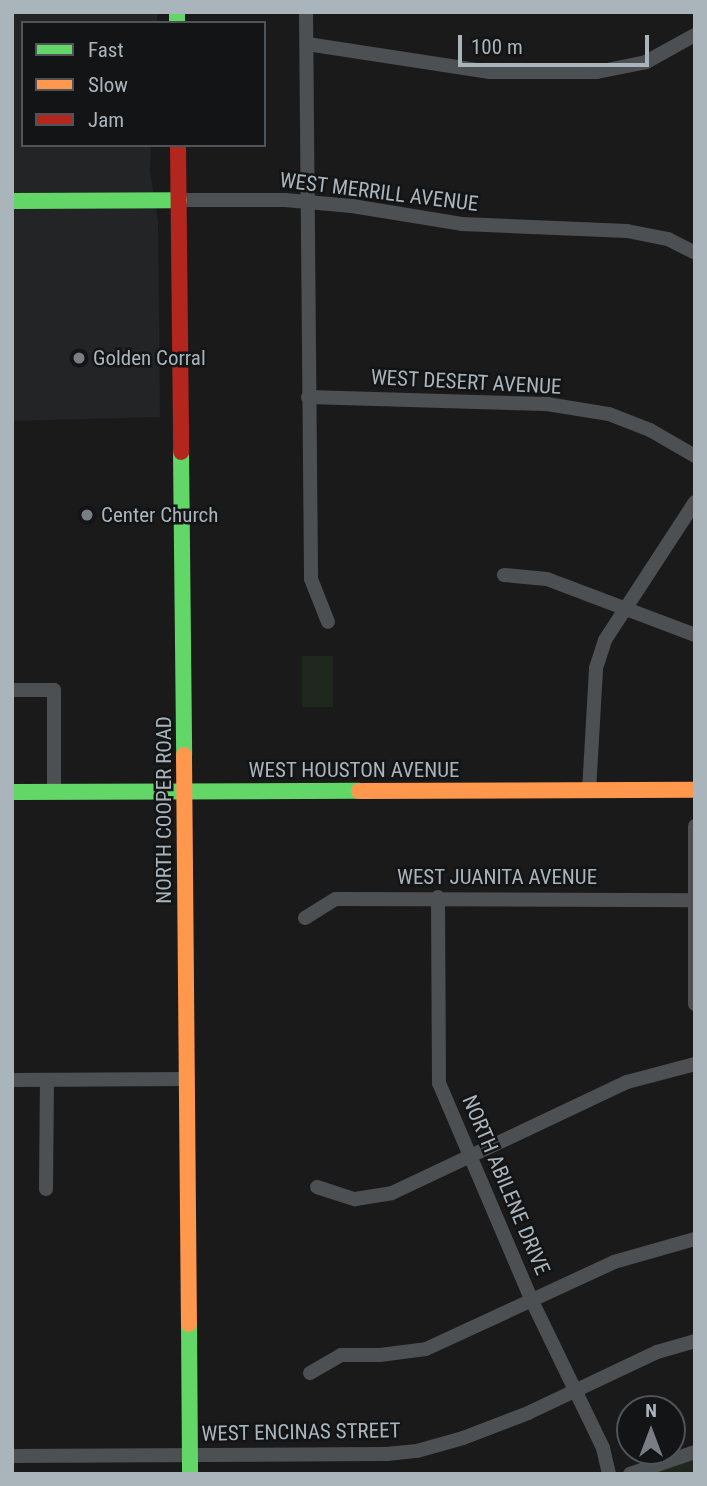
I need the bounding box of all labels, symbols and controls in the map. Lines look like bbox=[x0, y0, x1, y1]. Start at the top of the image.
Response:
legend bbox=[21, 21, 266, 147]
scale bar bbox=[462, 21, 653, 65]
text: 100 m bbox=[471, 35, 523, 59]
text: Fast bbox=[88, 38, 124, 62]
text: Slow bbox=[88, 73, 128, 97]
text: Jam bbox=[88, 108, 124, 132]
street label: WEST MERRILL AVENUE bbox=[278, 167, 480, 217]
place label: Golden Corral bbox=[93, 345, 206, 371]
marker: Golden Corral bbox=[71, 350, 87, 366]
street label: WEST DESERT AVENUE bbox=[370, 364, 562, 400]
place label: Center Church bbox=[101, 502, 218, 528]
marker: Center Church bbox=[79, 507, 95, 523]
street label: NORTH COOPER ROAD bbox=[151, 716, 177, 904]
street label: WEST HOUSTON AVENUE bbox=[248, 757, 460, 783]
street label: WEST JUANITA AVENUE bbox=[397, 864, 597, 890]
street label: NORTH ABILENE DRIVE bbox=[457, 1091, 555, 1279]
north arrow bbox=[616, 1395, 686, 1465]
text: N bbox=[645, 1399, 657, 1422]
street label: WEST ENCINAS STREET bbox=[201, 1418, 401, 1446]

